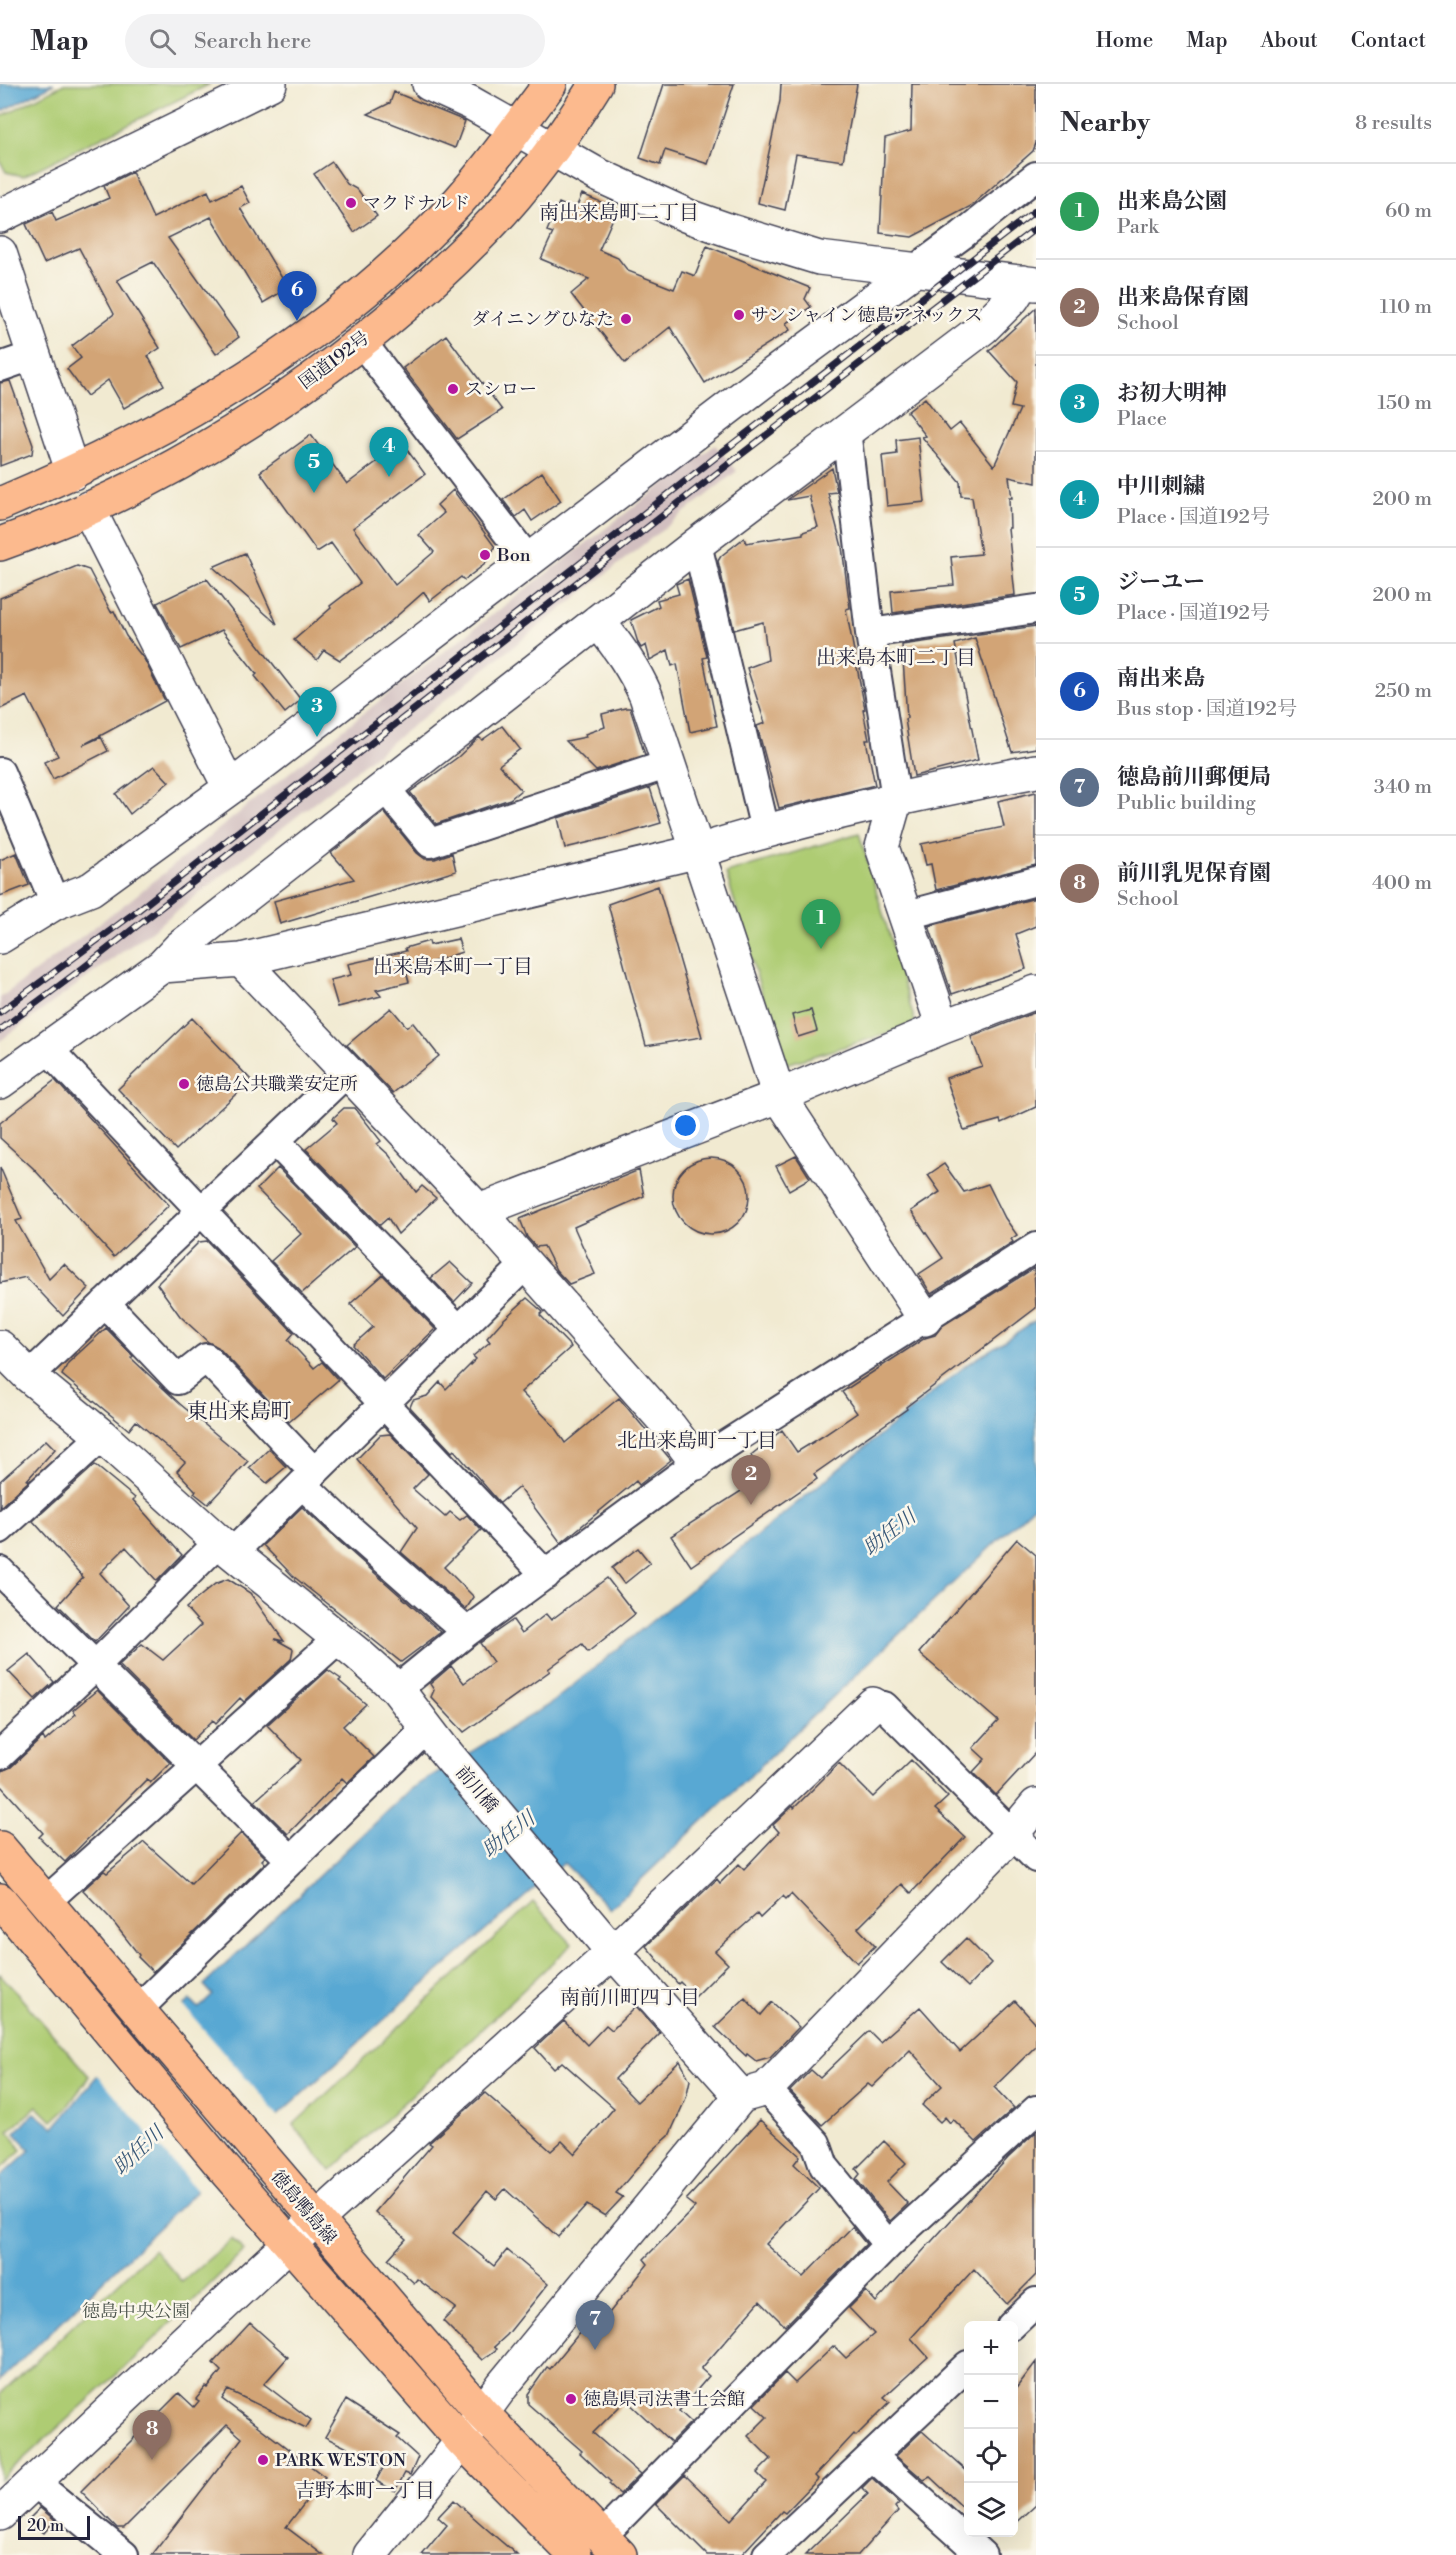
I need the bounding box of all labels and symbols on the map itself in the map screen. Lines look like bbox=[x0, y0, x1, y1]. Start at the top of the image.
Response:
place label: マクドナルド bbox=[363, 192, 470, 215]
marker: マクドナルド bbox=[344, 196, 358, 210]
district label: 南出来島町二丁目 bbox=[539, 201, 699, 226]
pin: 6 bbox=[278, 272, 316, 321]
place label: サンシャイン徳島アネックス bbox=[751, 304, 982, 327]
place label: ダイニングひなた bbox=[471, 308, 614, 331]
marker: サンシャイン徳島アネックス bbox=[732, 308, 746, 322]
marker: ダイニングひなた bbox=[619, 312, 633, 326]
street label: 国道192号 bbox=[295, 326, 374, 394]
place label: スシロー bbox=[465, 378, 537, 401]
marker: スシロー bbox=[446, 382, 460, 396]
pin: 4 bbox=[370, 428, 408, 477]
pin: 5 bbox=[294, 444, 334, 493]
place label: Bon bbox=[496, 544, 531, 567]
marker: Bon bbox=[478, 548, 492, 562]
district label: 出来島本町二丁目 bbox=[816, 646, 976, 671]
pin: 3 bbox=[298, 688, 336, 737]
pin: 1 bbox=[802, 900, 840, 949]
district label: 出来島本町一丁目 bbox=[373, 955, 533, 980]
place label: 徳島公共職業安定所 bbox=[196, 1073, 358, 1096]
marker: 徳島公共職業安定所 bbox=[177, 1077, 191, 1091]
your location bbox=[671, 1111, 700, 1140]
district label: 東出来島町 bbox=[187, 1399, 292, 1425]
district label: 北出来島町一丁目 bbox=[617, 1429, 777, 1454]
pin: 2 bbox=[732, 1456, 771, 1505]
water label: 助任川 bbox=[859, 1504, 923, 1562]
street label: 前川橋 bbox=[450, 1761, 503, 1817]
water label: 助任川 bbox=[478, 1806, 542, 1864]
district label: 南前川町四丁目 bbox=[560, 1986, 700, 2011]
water label: 助任川 bbox=[109, 2120, 171, 2181]
street label: 徳島鴨島線 bbox=[266, 2165, 341, 2249]
park label: 徳島中央公園 bbox=[82, 2300, 190, 2323]
pin: 7 bbox=[576, 2300, 614, 2350]
place label: 徳島県司法書士会館 bbox=[583, 2388, 745, 2411]
marker: 徳島県司法書士会館 bbox=[564, 2392, 578, 2406]
pin: 8 bbox=[132, 2410, 172, 2460]
place label: PARK WESTON bbox=[275, 2449, 407, 2472]
marker: PARK WESTON bbox=[256, 2453, 270, 2467]
district label: 吉野本町一丁目 bbox=[295, 2479, 435, 2504]
scale bar bbox=[18, 2513, 90, 2540]

